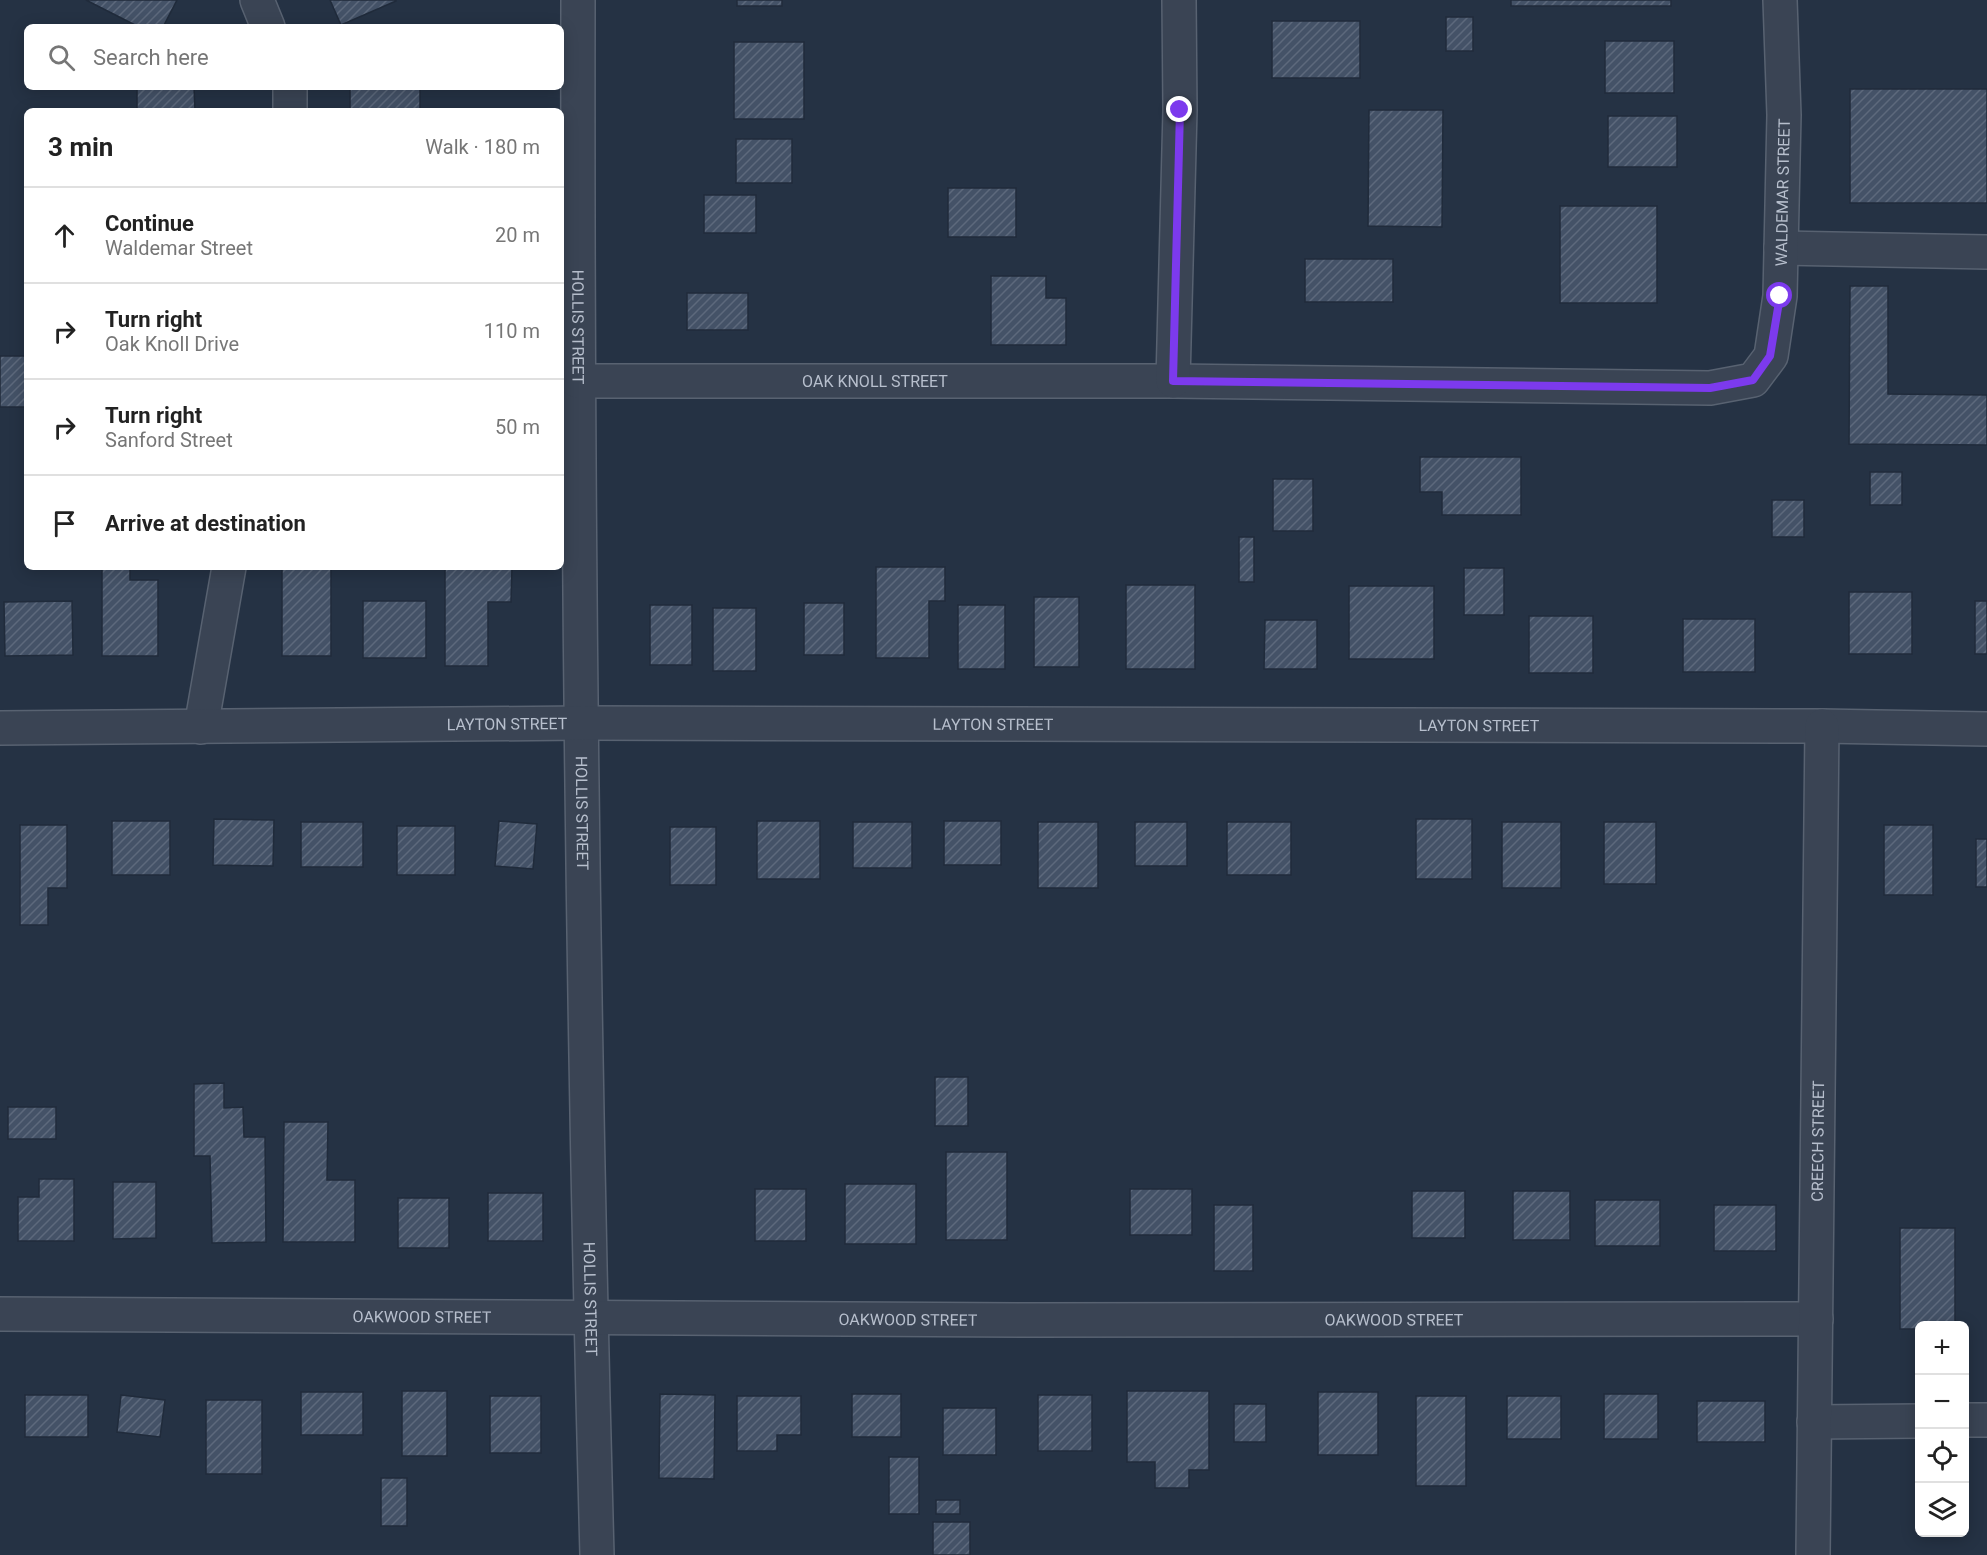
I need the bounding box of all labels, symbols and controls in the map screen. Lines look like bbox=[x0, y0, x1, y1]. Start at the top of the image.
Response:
search box bbox=[24, 24, 564, 90]
icon: search bbox=[45, 41, 78, 74]
text: Search here bbox=[93, 45, 209, 70]
route end bbox=[1166, 96, 1192, 122]
street label: WALDEMAR STREET bbox=[1772, 118, 1794, 267]
text: 3 min bbox=[48, 132, 113, 162]
text: Walk · 180 m bbox=[425, 135, 540, 159]
text: Continue bbox=[105, 211, 194, 236]
icon: ahead bbox=[48, 219, 81, 252]
text: 20 m bbox=[495, 223, 540, 247]
text: Waldemar Street bbox=[105, 236, 253, 260]
street label: HOLLIS STREET bbox=[568, 270, 588, 385]
route start bbox=[1766, 282, 1792, 308]
text: Turn right bbox=[105, 307, 202, 332]
icon: right bbox=[48, 315, 81, 348]
text: 110 m bbox=[484, 319, 540, 343]
text: Oak Knoll Drive bbox=[105, 332, 239, 356]
street label: OAK KNOLL STREET bbox=[802, 372, 948, 391]
text: Turn right bbox=[105, 403, 202, 428]
icon: right bbox=[48, 411, 81, 444]
text: 50 m bbox=[495, 415, 540, 439]
text: Sanford Street bbox=[105, 428, 233, 452]
icon: arrive bbox=[48, 507, 81, 540]
text: Arrive at destination bbox=[105, 511, 306, 536]
street label: LAYTON STREET bbox=[447, 714, 568, 734]
street label: LAYTON STREET bbox=[933, 715, 1054, 734]
street label: LAYTON STREET bbox=[1419, 716, 1540, 735]
street label: HOLLIS STREET bbox=[572, 756, 592, 871]
street label: CREECH STREET bbox=[1808, 1080, 1828, 1202]
street label: HOLLIS STREET bbox=[580, 1242, 601, 1357]
street label: OAKWOOD STREET bbox=[353, 1307, 492, 1327]
street label: OAKWOOD STREET bbox=[839, 1310, 978, 1330]
street label: OAKWOOD STREET bbox=[1325, 1310, 1464, 1330]
map controls bbox=[1915, 1321, 1969, 1537]
button: + bbox=[1915, 1321, 1969, 1375]
button: − bbox=[1915, 1375, 1969, 1429]
button: locate bbox=[1915, 1429, 1969, 1483]
button: layers bbox=[1915, 1483, 1969, 1537]

